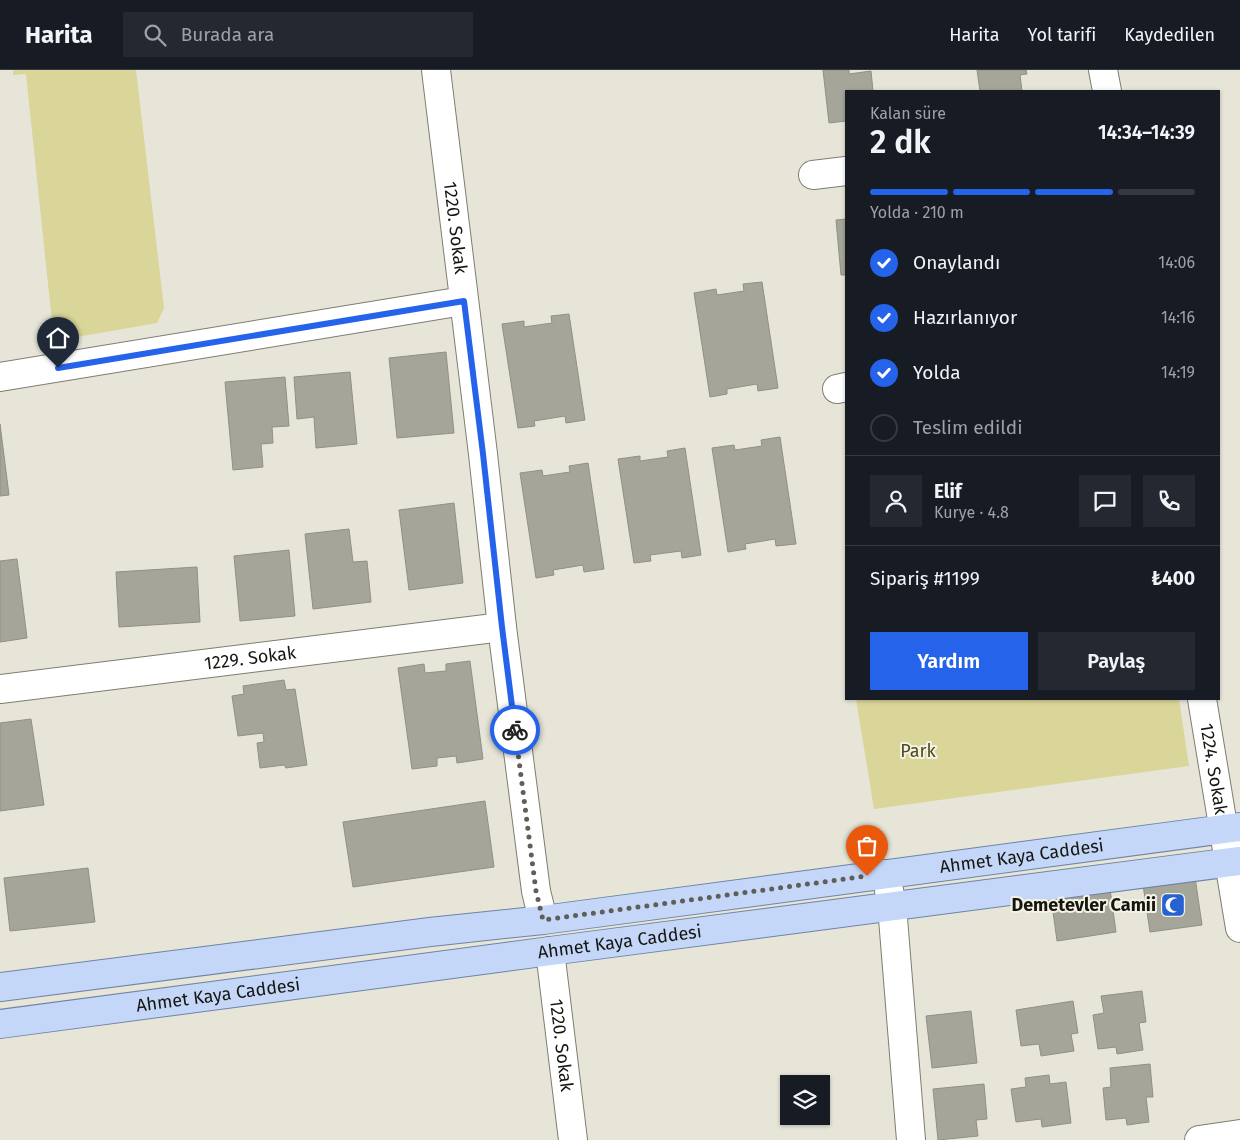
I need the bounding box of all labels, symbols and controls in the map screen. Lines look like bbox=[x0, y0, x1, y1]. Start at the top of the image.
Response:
search box bbox=[123, 12, 473, 57]
text: Harita bbox=[25, 21, 93, 49]
icon: search bbox=[141, 21, 169, 49]
text: Burada ara bbox=[181, 23, 274, 46]
text: Harita bbox=[949, 24, 1000, 46]
text: Yol tarifi bbox=[1028, 24, 1096, 46]
text: Kaydedilen bbox=[1124, 24, 1215, 46]
text: Kalan süre bbox=[870, 104, 946, 123]
text: 14:34–14:39 bbox=[1098, 121, 1195, 144]
text: 2 dk bbox=[870, 123, 931, 161]
street label: 1220. Sokak bbox=[439, 180, 472, 276]
text: Yolda · 210 m bbox=[870, 203, 964, 222]
icon: check bbox=[870, 249, 898, 277]
text: Onaylandı bbox=[913, 251, 1000, 274]
text: 14:06 bbox=[1158, 253, 1195, 272]
icon: check bbox=[870, 304, 898, 332]
text: Hazırlanıyor bbox=[913, 306, 1017, 329]
text: 14:16 bbox=[1161, 308, 1195, 327]
pin bbox=[37, 317, 79, 368]
icon: home bbox=[44, 324, 72, 352]
icon: check bbox=[870, 359, 898, 387]
text: Yolda bbox=[913, 361, 961, 384]
text: 14:19 bbox=[1161, 363, 1195, 382]
text: Teslim edildi bbox=[913, 416, 1023, 439]
button: person bbox=[870, 475, 922, 527]
button: chat bbox=[1079, 475, 1131, 527]
button: phone bbox=[1143, 475, 1195, 527]
text: Elif bbox=[934, 480, 962, 503]
text: Kurye · 4.8 bbox=[934, 503, 1009, 522]
text: Sipariş #1199 bbox=[870, 567, 980, 590]
text: ₺400 bbox=[1151, 567, 1195, 590]
button: Yardım bbox=[870, 632, 1028, 690]
button: Paylaş bbox=[1038, 632, 1195, 690]
street label: 1229. Sokak bbox=[203, 641, 298, 675]
courier bbox=[490, 705, 540, 755]
icon: bike bbox=[501, 716, 529, 744]
street label: 1224. Sokak bbox=[1195, 722, 1232, 817]
park label: Park bbox=[900, 740, 936, 762]
pin bbox=[846, 825, 888, 876]
icon: bag bbox=[853, 832, 881, 860]
street label: Ahmet Kaya Caddesi bbox=[938, 834, 1105, 878]
mosque icon: Demetevler Camii bbox=[1160, 892, 1186, 918]
place label: Demetevler Camii bbox=[1011, 894, 1156, 916]
street label: Ahmet Kaya Caddesi bbox=[536, 920, 703, 964]
street label: Ahmet Kaya Caddesi bbox=[135, 973, 301, 1017]
street label: 1220. Sokak bbox=[545, 998, 578, 1094]
map controls bbox=[780, 1075, 830, 1125]
button: layers bbox=[780, 1075, 830, 1125]

